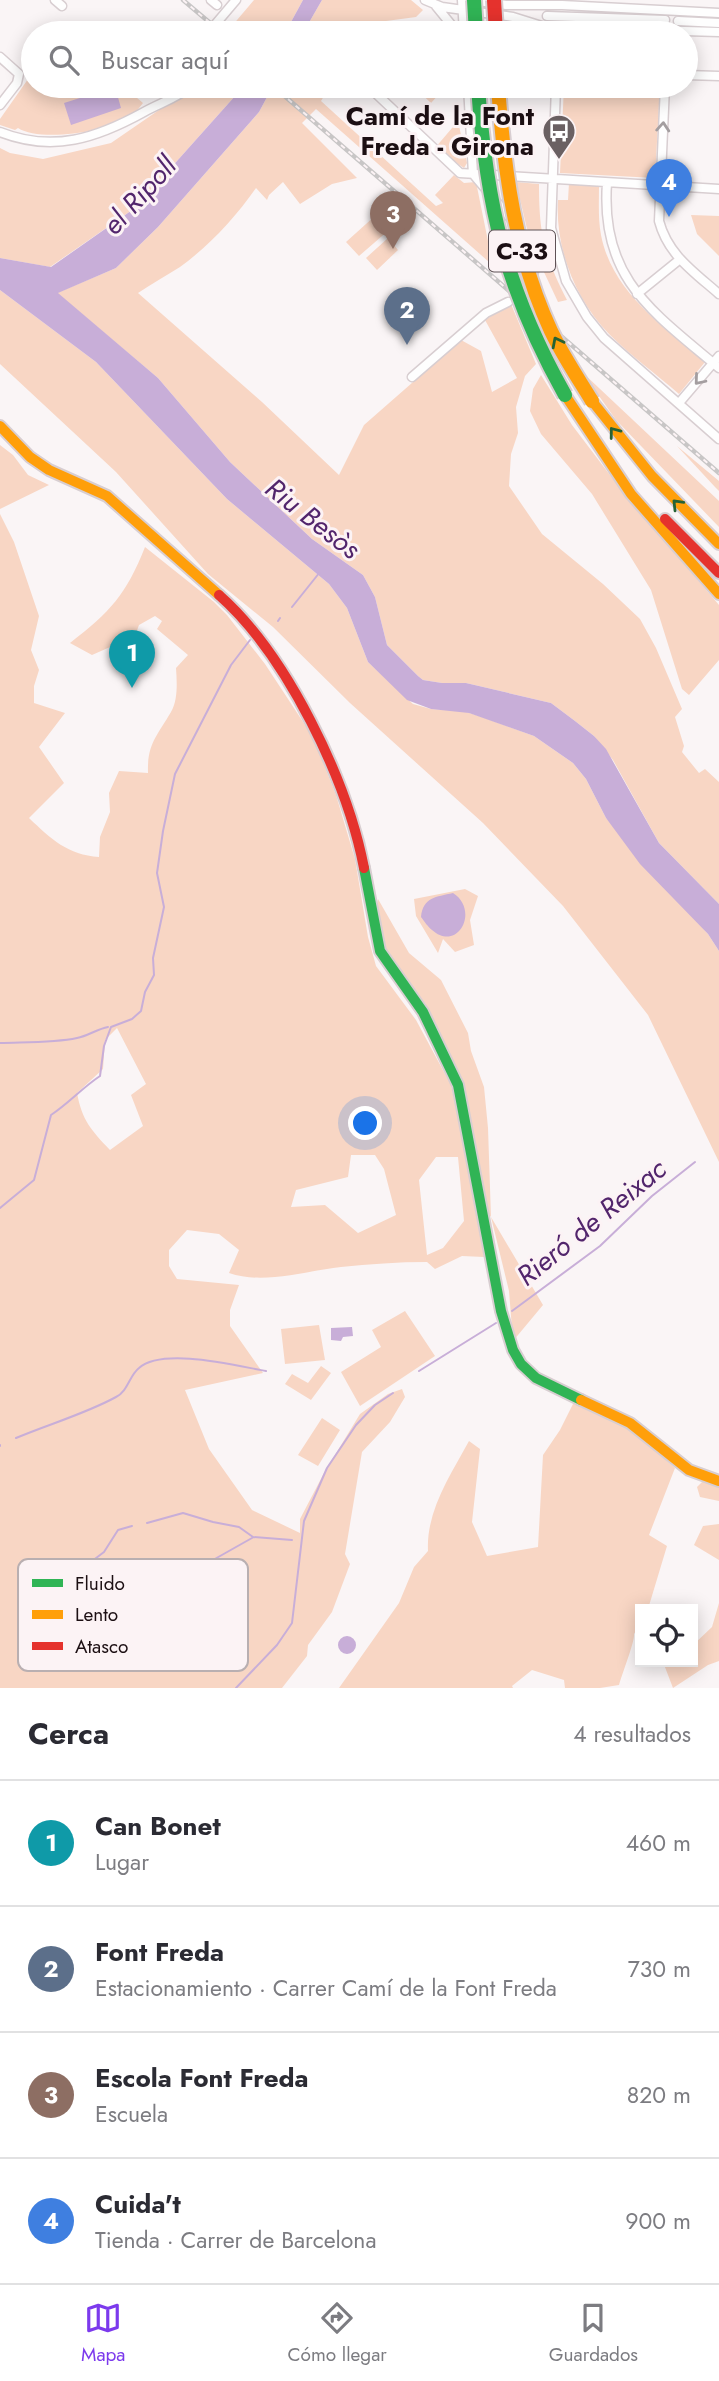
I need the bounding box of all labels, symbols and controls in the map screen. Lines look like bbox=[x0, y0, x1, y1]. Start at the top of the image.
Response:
search box bbox=[21, 21, 698, 98]
icon: search bbox=[45, 41, 83, 79]
text: Buscar aquí bbox=[101, 41, 229, 79]
place label: Camí de la Font Freda - Girona bbox=[346, 97, 535, 165]
bus stop icon: Camí de la Font Freda - Girona bbox=[540, 112, 578, 161]
one-way arrow bbox=[655, 122, 670, 133]
water label: el Ripoll bbox=[93, 145, 187, 244]
pin: 4 bbox=[646, 159, 692, 217]
pin: 3 bbox=[370, 191, 416, 249]
road number: C-33 bbox=[489, 230, 555, 272]
pin: 2 bbox=[384, 287, 430, 345]
one-way arrow bbox=[552, 337, 566, 350]
one-way arrow bbox=[695, 371, 707, 384]
one-way arrow bbox=[610, 427, 622, 440]
water label: Riu Besòs bbox=[256, 468, 370, 569]
one-way arrow bbox=[673, 499, 686, 512]
pin: 1 bbox=[109, 630, 155, 688]
your location bbox=[348, 1106, 382, 1140]
water label: Rieró de Reixac bbox=[507, 1149, 675, 1296]
legend bbox=[18, 1559, 248, 1671]
text: Fluido bbox=[75, 1570, 125, 1597]
text: Lento bbox=[75, 1601, 118, 1628]
map controls bbox=[635, 1604, 698, 1667]
button: locate bbox=[635, 1604, 698, 1667]
text: Atasco bbox=[75, 1633, 128, 1660]
text: Cerca bbox=[28, 1712, 109, 1755]
text: 4 resultados bbox=[573, 1717, 691, 1751]
text: Can Bonet bbox=[95, 1807, 221, 1845]
text: 1 bbox=[45, 1826, 57, 1860]
text: 460 m bbox=[626, 1826, 691, 1860]
text: Lugar bbox=[95, 1845, 149, 1879]
text: Font Freda bbox=[95, 1933, 224, 1971]
text: 2 bbox=[43, 1952, 59, 1986]
text: 730 m bbox=[628, 1952, 691, 1986]
text: Estacionamiento · Carrer Camí de la Font Freda bbox=[95, 1971, 557, 2005]
text: Escola Font Freda bbox=[95, 2059, 309, 2097]
text: 3 bbox=[44, 2078, 58, 2112]
text: 820 m bbox=[627, 2078, 691, 2112]
text: Escuela bbox=[95, 2097, 168, 2131]
text: Cuida't bbox=[95, 2185, 181, 2223]
text: 4 bbox=[43, 2204, 59, 2238]
text: 900 m bbox=[625, 2204, 691, 2238]
text: Tienda · Carrer de Barcelona bbox=[95, 2223, 376, 2257]
tab: Mapa bbox=[81, 2299, 126, 2368]
tab: Cómo llegar bbox=[288, 2299, 387, 2368]
tab: Guardados bbox=[549, 2299, 638, 2368]

